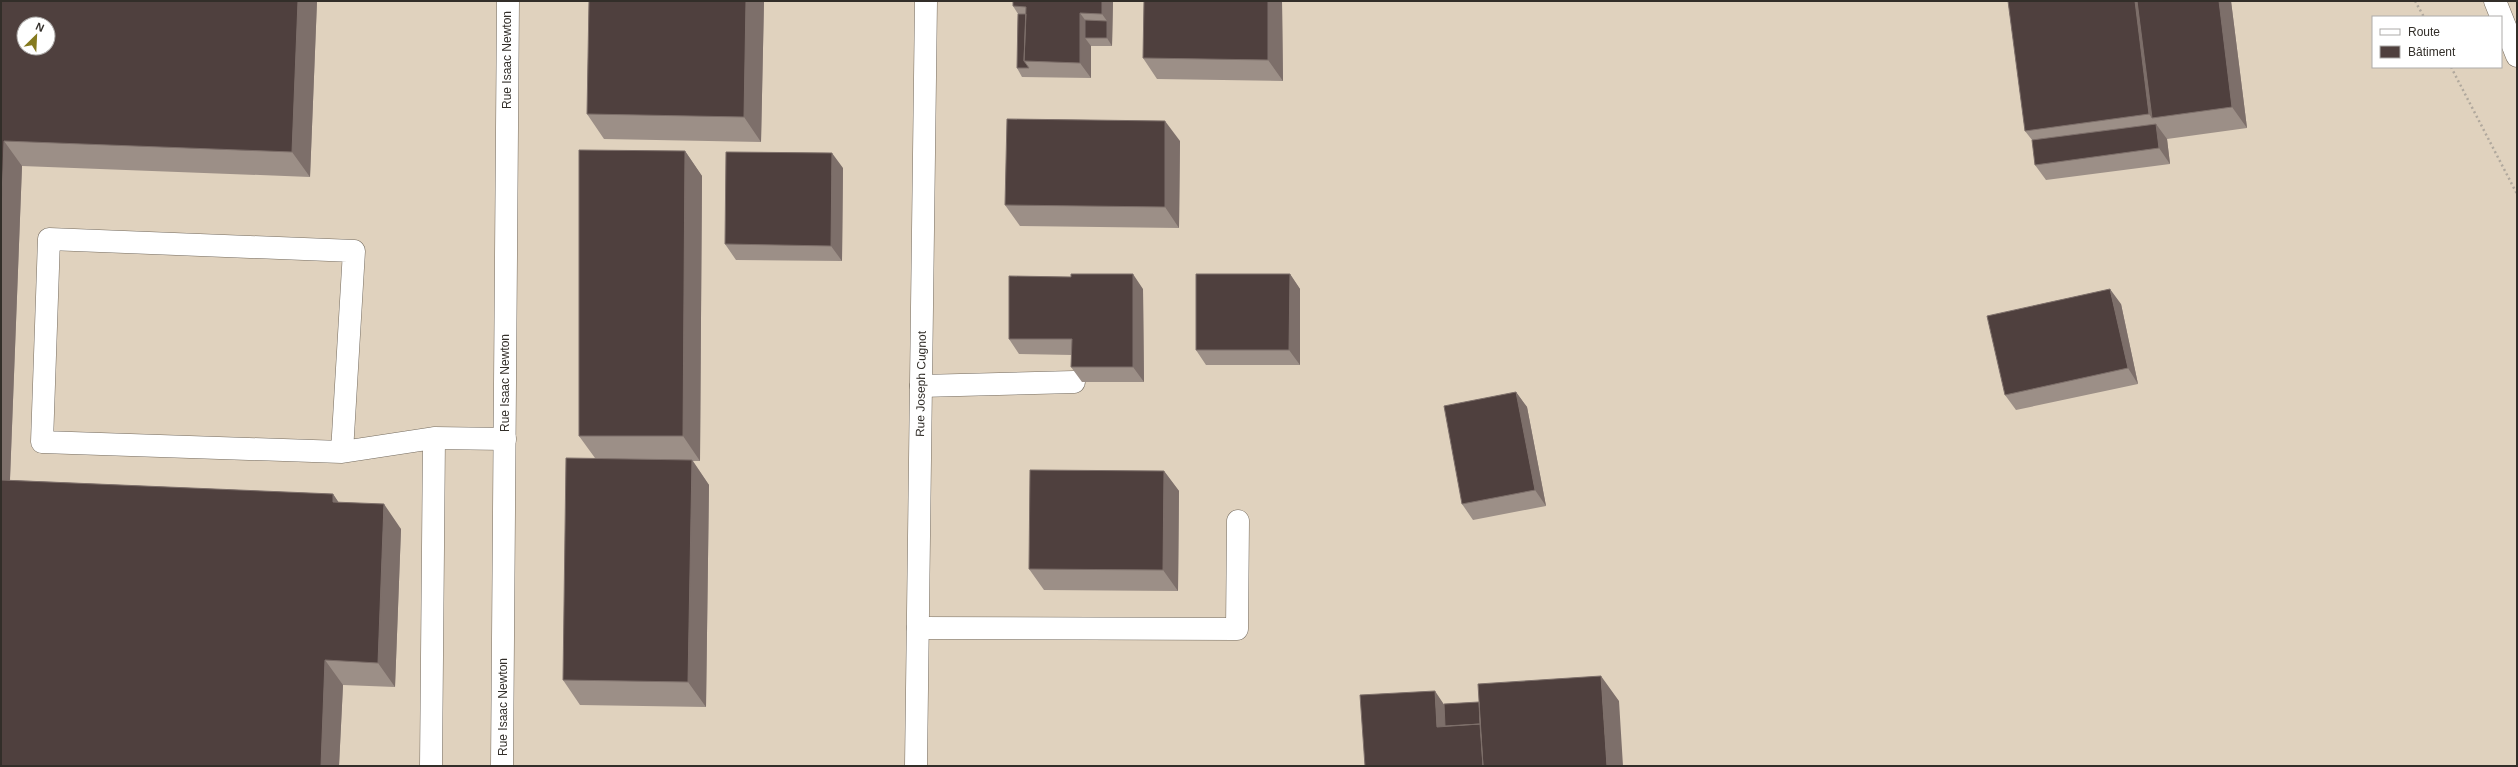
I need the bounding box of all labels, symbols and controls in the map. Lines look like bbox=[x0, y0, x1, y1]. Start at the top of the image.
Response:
street label: Rue Isaac Newton bbox=[500, 11, 514, 109]
north arrow bbox=[16, 16, 56, 56]
legend bbox=[2372, 16, 2502, 68]
text: N bbox=[34, 20, 46, 34]
text: Route bbox=[2408, 25, 2440, 39]
text: Bâtiment bbox=[2408, 45, 2456, 59]
street label: Rue Joseph Cugnot bbox=[913, 330, 929, 437]
street label: Rue Isaac Newton bbox=[498, 334, 512, 432]
street label: Rue Isaac Newton bbox=[496, 658, 510, 756]

